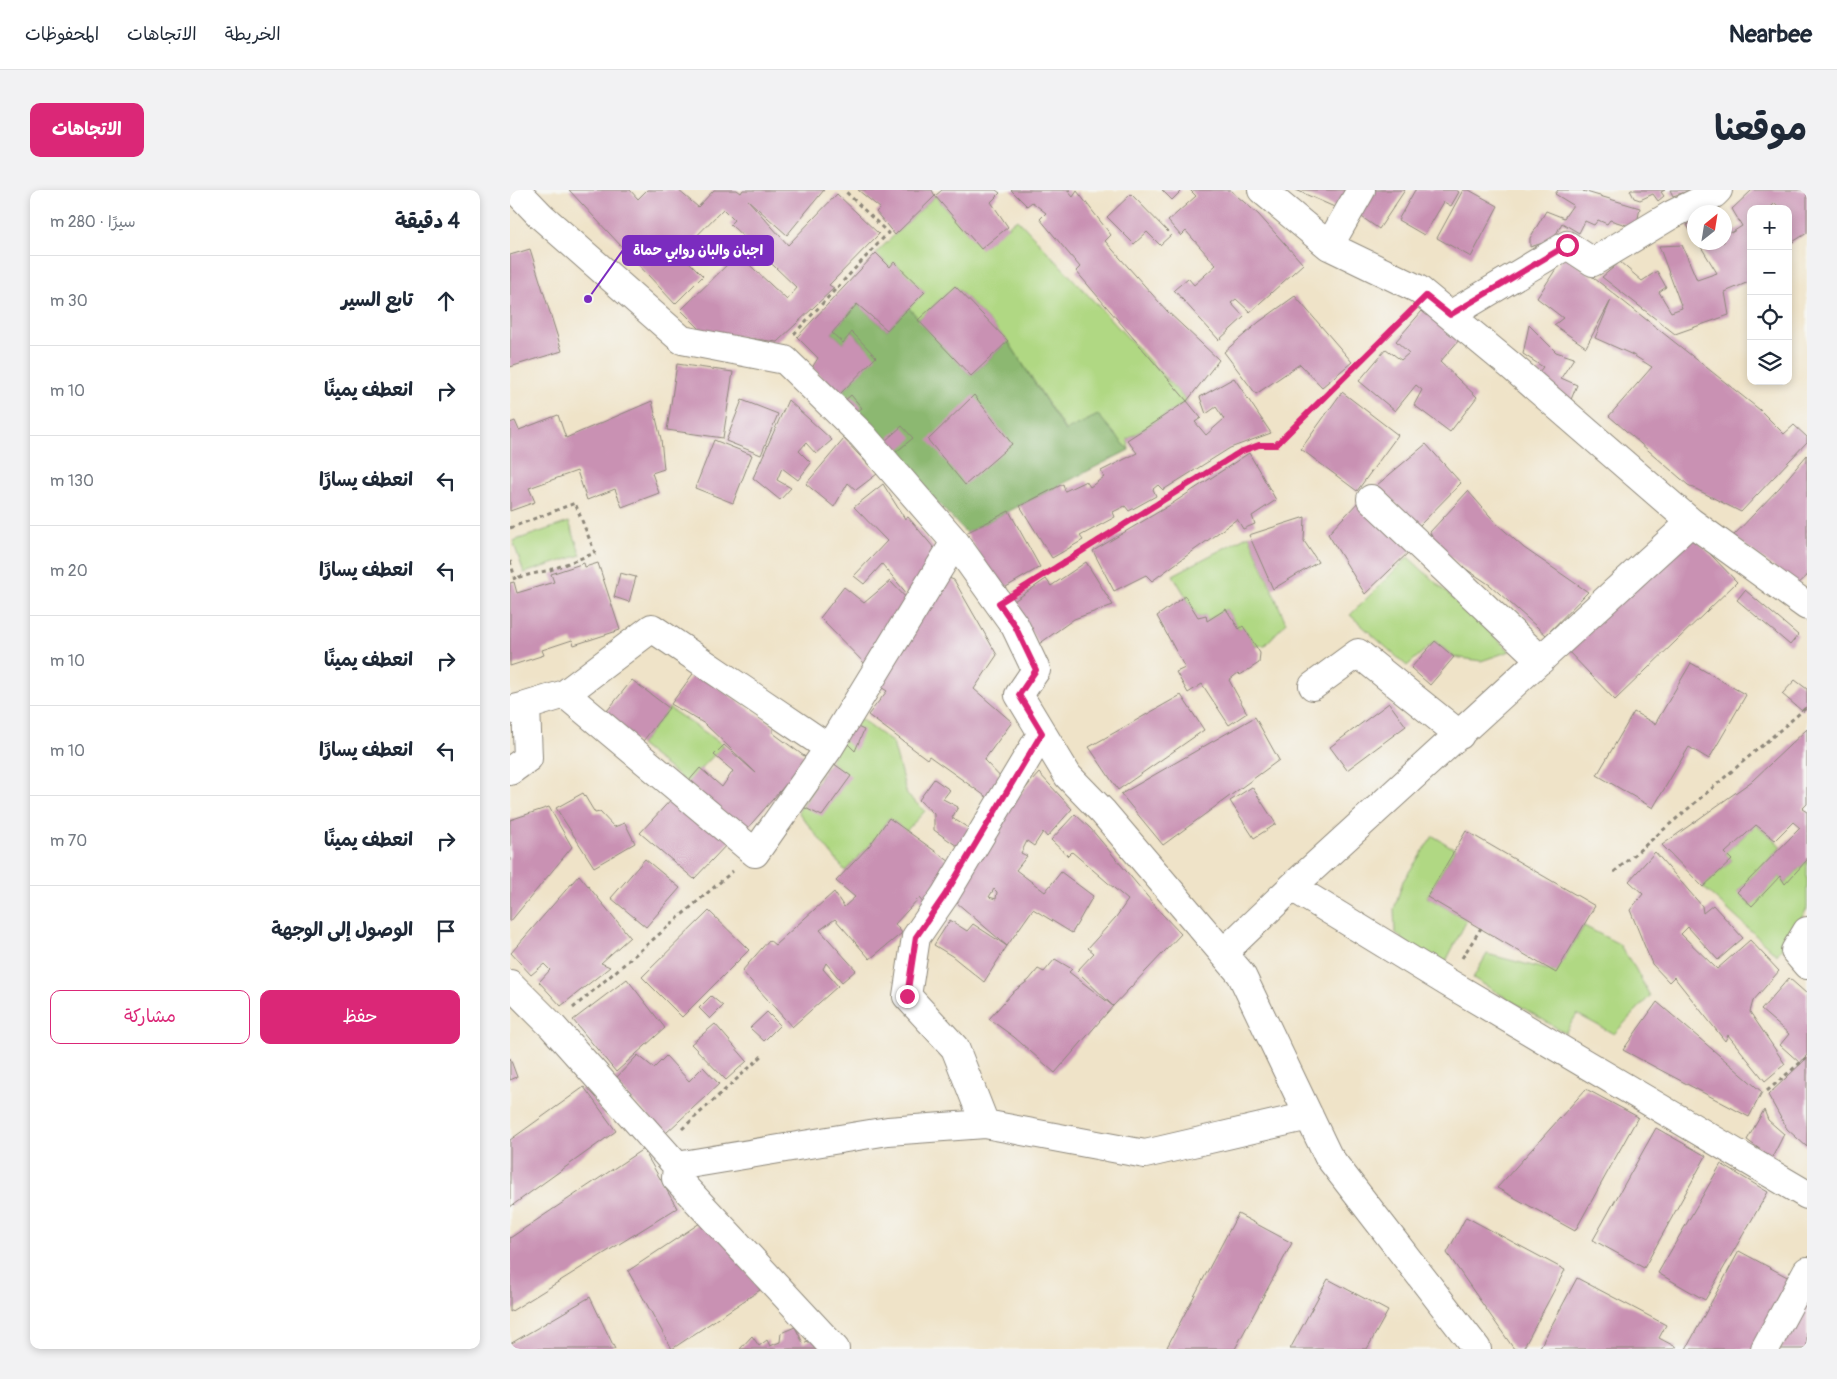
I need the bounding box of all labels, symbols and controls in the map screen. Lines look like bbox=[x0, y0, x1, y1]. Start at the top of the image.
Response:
text: Nearbee bbox=[1729, 20, 1812, 49]
text: المحفوظات bbox=[25, 23, 99, 46]
text: الاتجاهات bbox=[127, 23, 197, 46]
text: الخريطة bbox=[225, 23, 281, 46]
button: الاتجاهات bbox=[30, 103, 144, 157]
text: موقعنا bbox=[1714, 107, 1807, 151]
north arrow bbox=[1687, 205, 1732, 250]
map controls bbox=[1747, 205, 1792, 385]
button: + bbox=[1747, 205, 1792, 250]
text: 4 دقيقة bbox=[395, 208, 460, 235]
text: سيرًا · 280 m bbox=[50, 212, 136, 232]
route start bbox=[1556, 234, 1579, 257]
callout: اجبان والبان روابي حماة bbox=[623, 236, 773, 265]
text: اجبان والبان روابي حماة bbox=[633, 242, 763, 263]
button: − bbox=[1747, 250, 1792, 295]
icon: ahead bbox=[432, 287, 460, 315]
text: تابع السير bbox=[341, 288, 413, 312]
text: 30 m bbox=[50, 291, 88, 311]
button: locate bbox=[1747, 295, 1792, 340]
button: layers bbox=[1747, 340, 1792, 385]
icon: right bbox=[432, 377, 460, 405]
text: انعطف يمينًا bbox=[324, 378, 413, 402]
text: 10 m bbox=[50, 381, 85, 401]
icon: left bbox=[432, 467, 460, 495]
text: انعطف يسارًا bbox=[319, 468, 413, 492]
text: 130 m bbox=[50, 471, 94, 491]
icon: left bbox=[432, 557, 460, 585]
text: انعطف يسارًا bbox=[319, 558, 413, 582]
text: 20 m bbox=[50, 561, 88, 581]
icon: right bbox=[432, 647, 460, 675]
text: انعطف يمينًا bbox=[324, 648, 413, 672]
text: 10 m bbox=[50, 651, 85, 671]
icon: left bbox=[432, 737, 460, 765]
text: انعطف يسارًا bbox=[319, 738, 413, 762]
text: 10 m bbox=[50, 741, 85, 761]
icon: right bbox=[432, 827, 460, 855]
text: انعطف يمينًا bbox=[324, 828, 413, 852]
text: 70 m bbox=[50, 831, 87, 851]
icon: arrive bbox=[432, 917, 460, 945]
text: الوصول إلى الوجهة bbox=[271, 918, 413, 942]
route end bbox=[896, 985, 919, 1008]
button: مشاركة bbox=[50, 990, 250, 1044]
button: حفظ bbox=[260, 990, 460, 1044]

